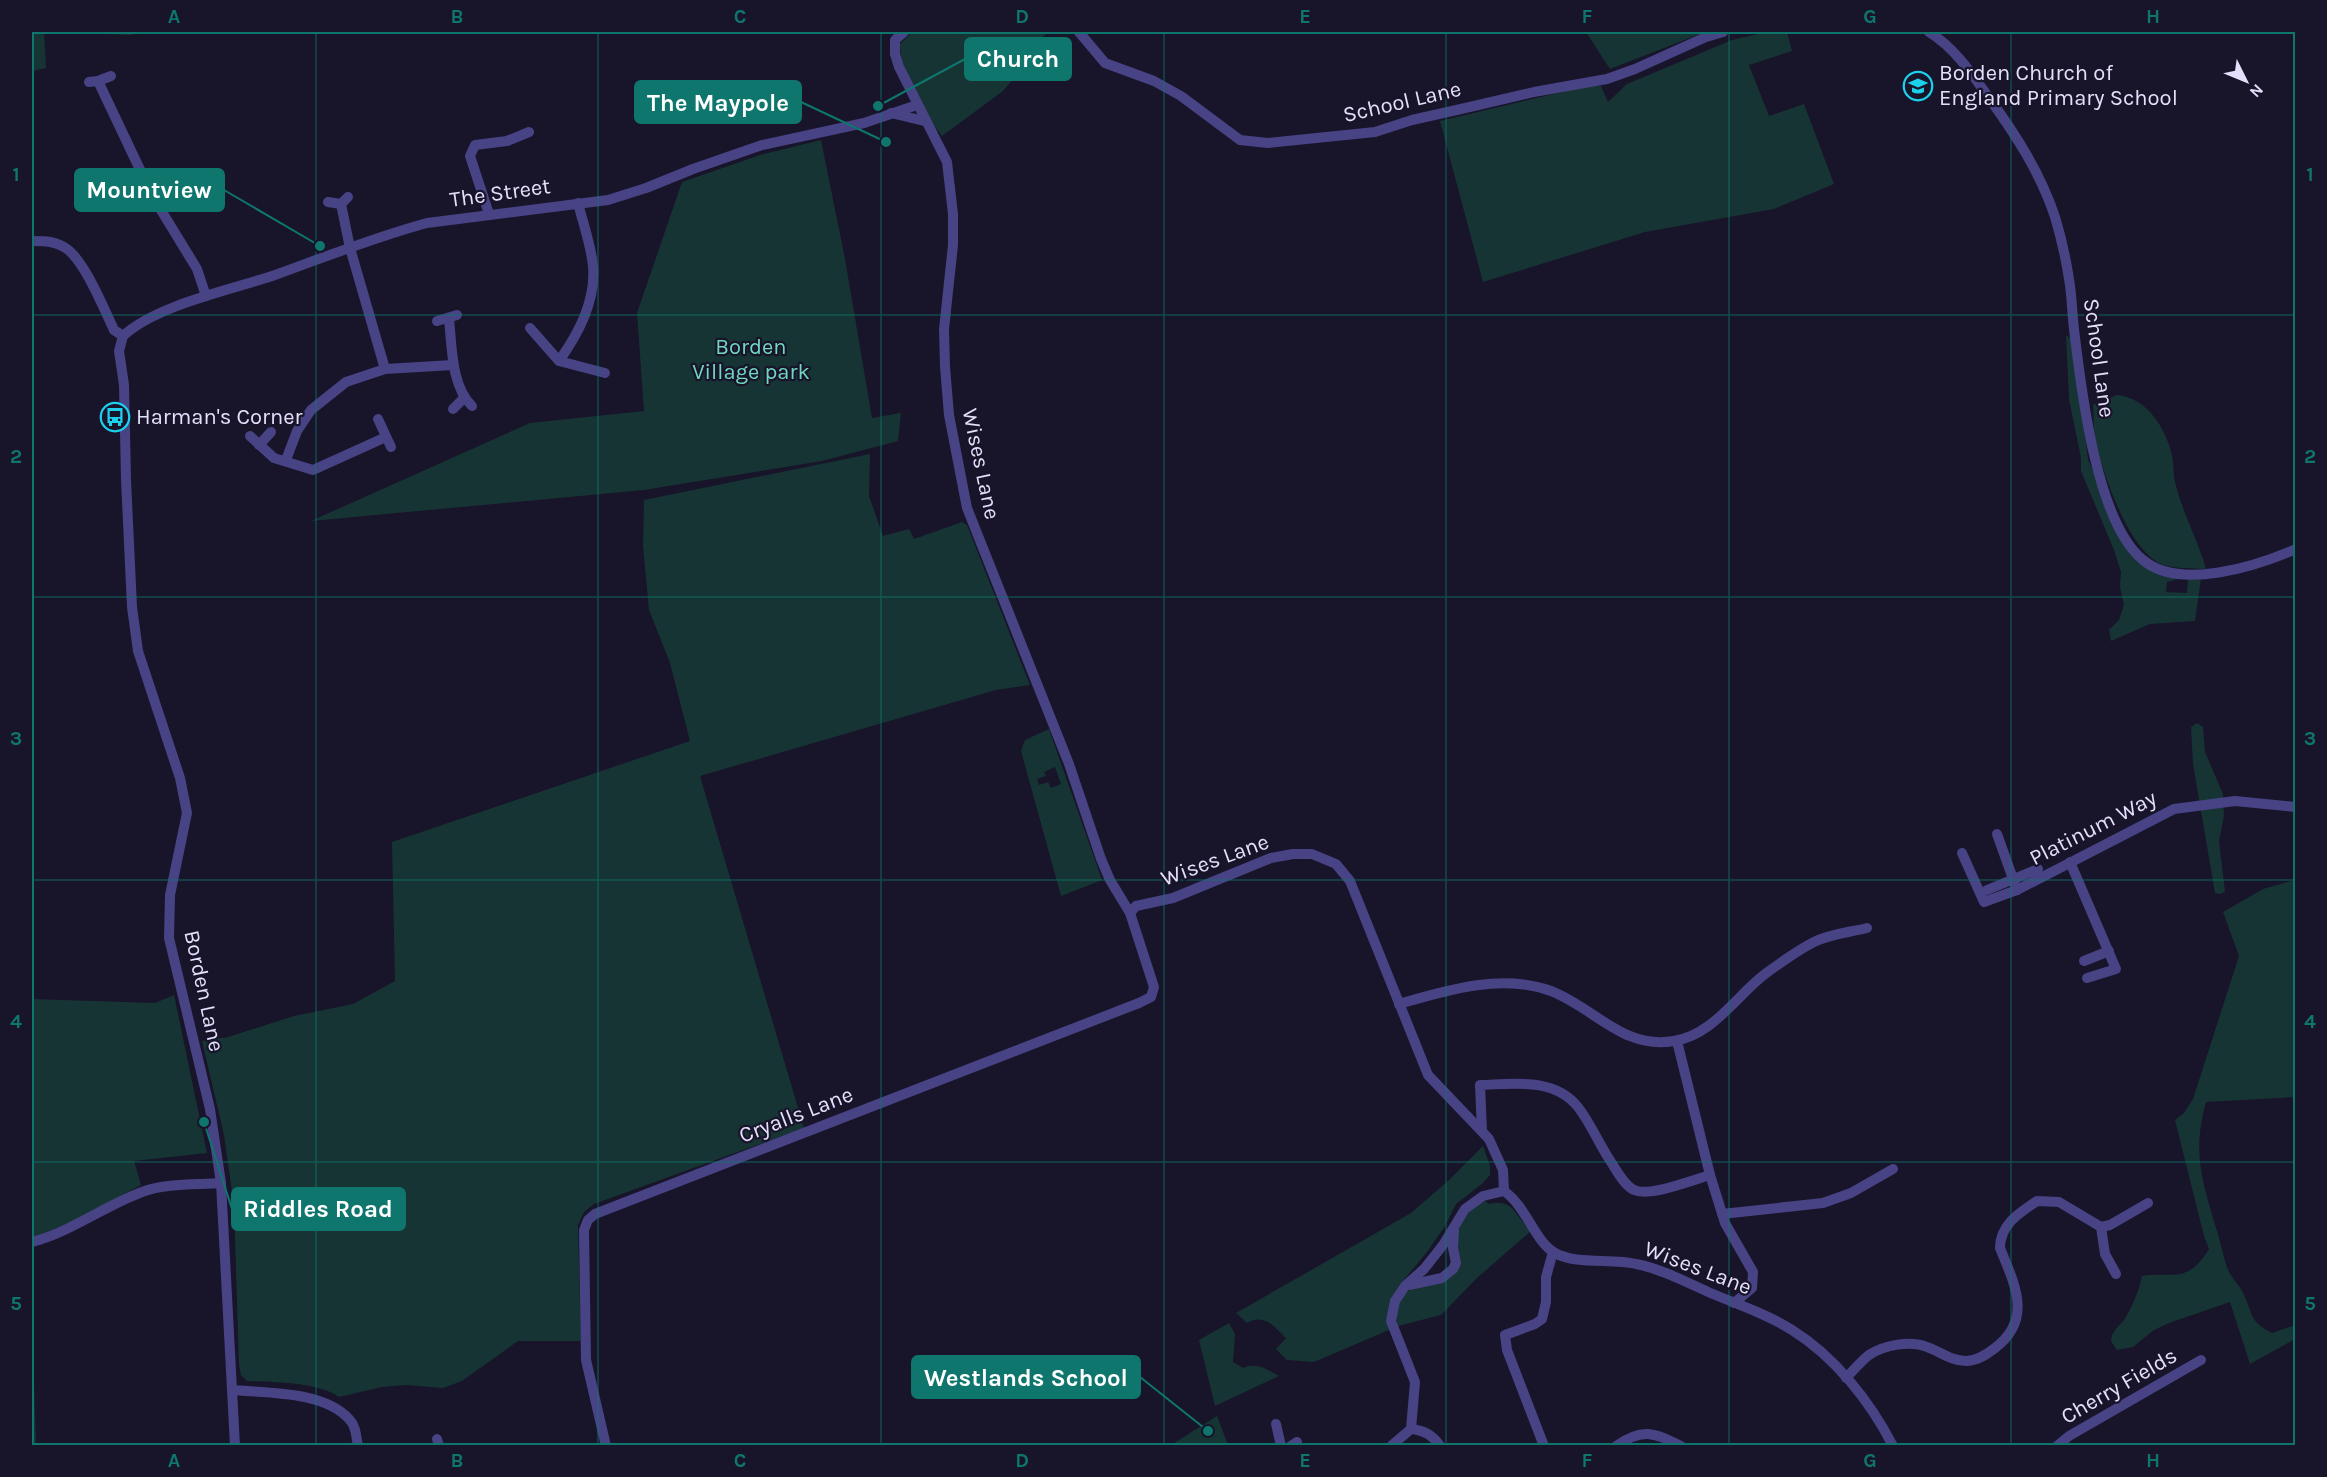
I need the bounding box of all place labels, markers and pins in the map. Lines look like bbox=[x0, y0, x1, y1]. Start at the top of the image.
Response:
callout: Church bbox=[965, 38, 1071, 80]
place label: Borden Church of England Primary School bbox=[1939, 60, 2178, 111]
school or university icon: Borden Church of England Primary School bbox=[1902, 70, 1934, 102]
callout: The Maypole bbox=[635, 81, 801, 123]
callout: Mountview bbox=[75, 169, 224, 211]
bus stop icon: Harman's Corner bbox=[99, 401, 131, 433]
place label: Harman's Corner bbox=[136, 404, 303, 430]
callout: Riddles Road bbox=[232, 1188, 405, 1230]
callout: Westlands School bbox=[912, 1356, 1140, 1398]

